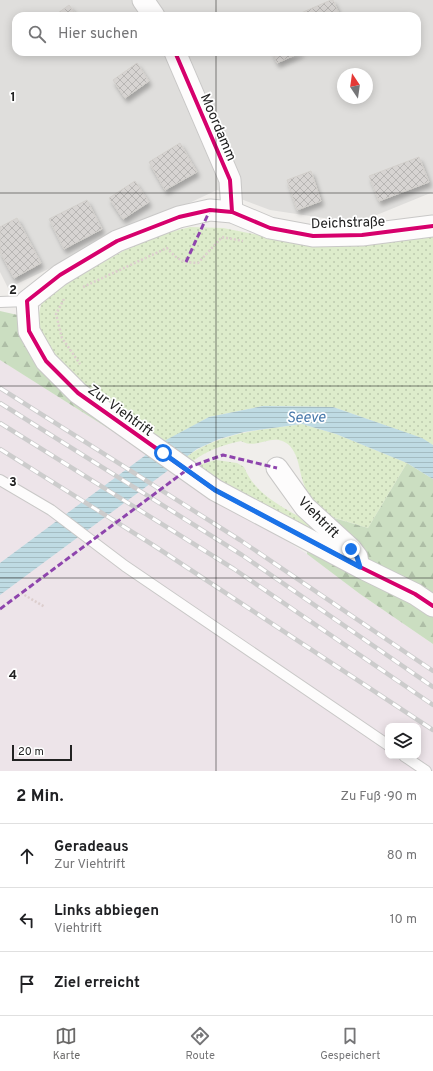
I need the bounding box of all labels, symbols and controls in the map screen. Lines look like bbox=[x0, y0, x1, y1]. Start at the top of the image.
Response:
search box bbox=[12, 12, 421, 56]
icon: search bbox=[26, 23, 48, 45]
text: Hier suchen bbox=[58, 25, 138, 44]
north arrow bbox=[337, 68, 373, 104]
text: 1 bbox=[10, 90, 16, 106]
street label: Moordamm bbox=[196, 91, 239, 164]
street label: Deichstraße bbox=[311, 214, 385, 233]
text: 2 bbox=[9, 283, 17, 299]
street label: Zur Viehtrift bbox=[84, 382, 156, 441]
water label: Seeve bbox=[286, 409, 326, 428]
route start bbox=[154, 444, 172, 462]
text: 3 bbox=[9, 475, 17, 491]
street label: Viehtrift bbox=[294, 494, 342, 542]
route end bbox=[342, 540, 360, 558]
text: 4 bbox=[9, 668, 17, 684]
map controls bbox=[385, 723, 421, 759]
button: layers bbox=[385, 723, 421, 759]
scale bar bbox=[12, 743, 72, 762]
text: 20 m bbox=[18, 745, 44, 759]
text: 2 Min. bbox=[16, 786, 64, 808]
text: Zu Fuß · 90 m bbox=[341, 789, 417, 805]
text: Geradeaus bbox=[54, 838, 129, 857]
icon: ahead bbox=[16, 845, 38, 867]
text: 80 m bbox=[387, 848, 417, 864]
text: Zur Viehtrift bbox=[54, 857, 125, 873]
text: Links abbiegen bbox=[54, 902, 159, 921]
icon: left bbox=[16, 909, 38, 931]
text: 10 m bbox=[390, 912, 417, 928]
text: Viehtrift bbox=[54, 921, 102, 937]
icon: arrive bbox=[16, 973, 38, 995]
text: Ziel erreicht bbox=[54, 974, 140, 993]
tab: Karte bbox=[53, 1025, 80, 1063]
tab: Route bbox=[185, 1025, 215, 1063]
tab: Gespeichert bbox=[320, 1025, 380, 1063]

